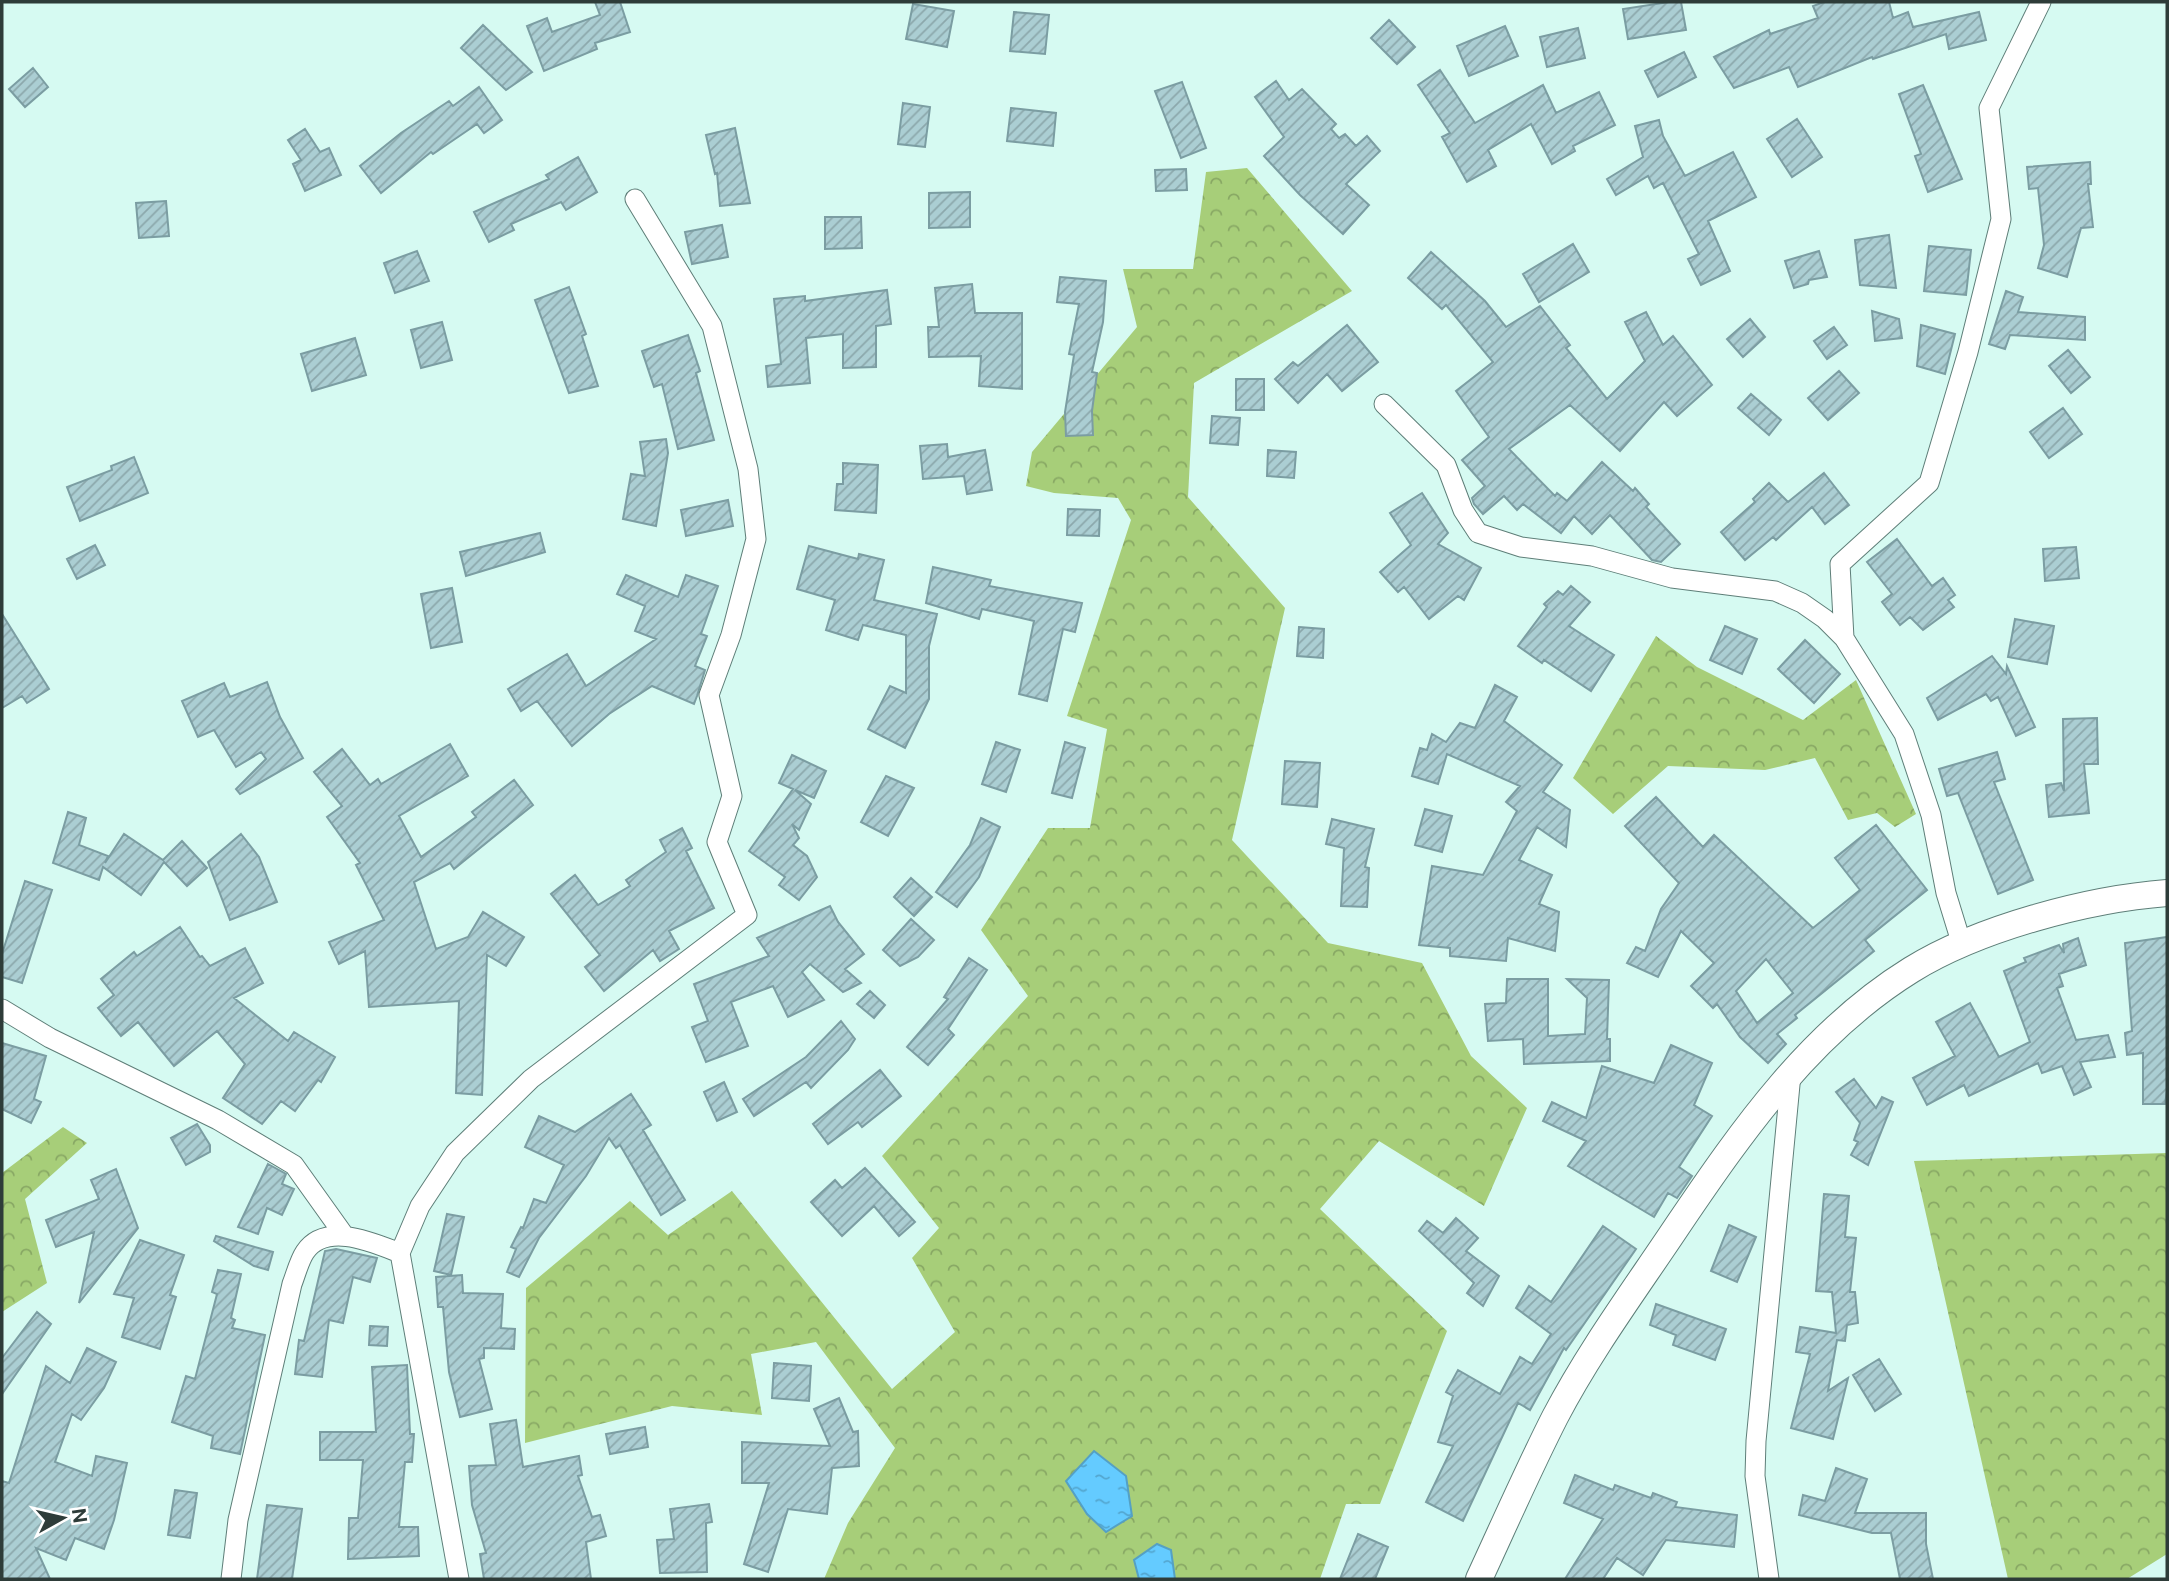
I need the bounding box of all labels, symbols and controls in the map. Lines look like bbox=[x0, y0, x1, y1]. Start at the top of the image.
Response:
north arrow bbox=[28, 1483, 98, 1553]
text: N bbox=[68, 1507, 92, 1525]

